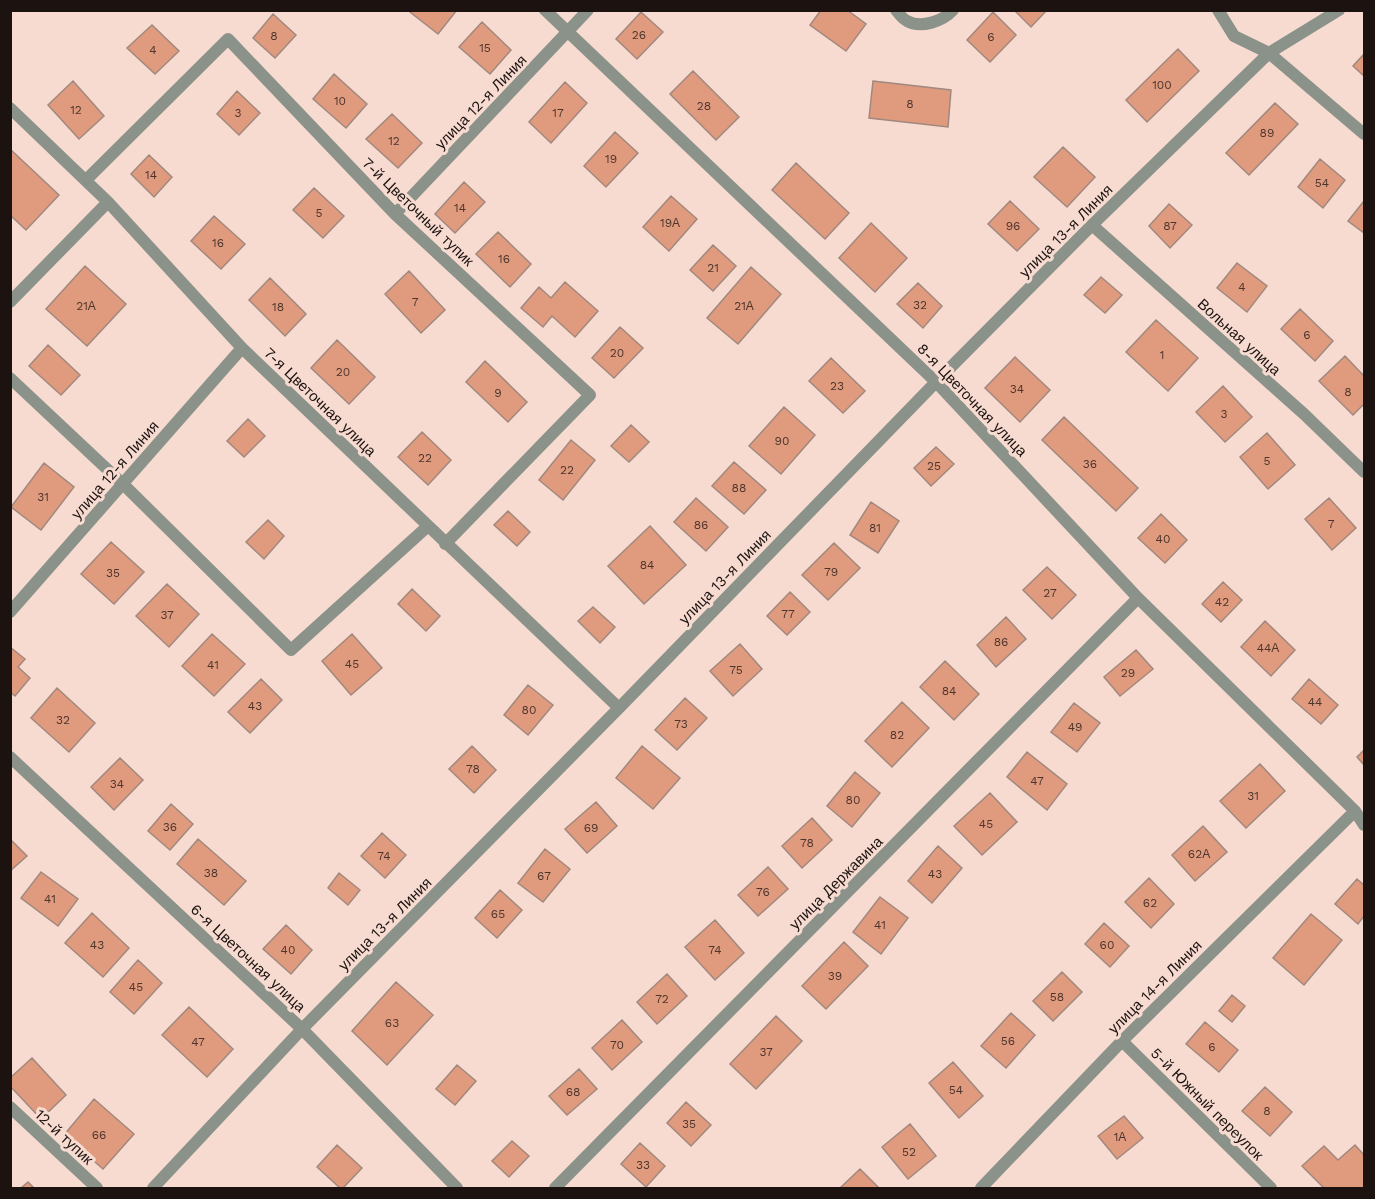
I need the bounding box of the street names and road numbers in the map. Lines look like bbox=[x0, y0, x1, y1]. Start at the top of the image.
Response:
street label: улица 12-я Линия bbox=[431, 51, 531, 153]
street label: 7-й Цветочный тупик bbox=[358, 154, 478, 270]
street label: улица 13-я Линия bbox=[1016, 181, 1116, 281]
street label: Вольная улица bbox=[1194, 295, 1285, 379]
street label: 8-я Цветочная улица bbox=[913, 340, 1031, 461]
street label: 7-я Цветочная улица bbox=[260, 344, 380, 461]
street label: улица 12-я Линия bbox=[67, 417, 163, 523]
street label: улица 13-я Линия bbox=[675, 526, 775, 628]
street label: улица Державина bbox=[786, 832, 887, 933]
street label: улица 13-я Линия bbox=[335, 874, 435, 974]
street label: 6-я Цветочная улица bbox=[187, 900, 310, 1016]
street label: улица 14-я Линия bbox=[1104, 936, 1206, 1038]
street label: 5-й Южный переулок bbox=[1147, 1044, 1267, 1164]
street label: 12-й тупик bbox=[31, 1106, 97, 1169]

